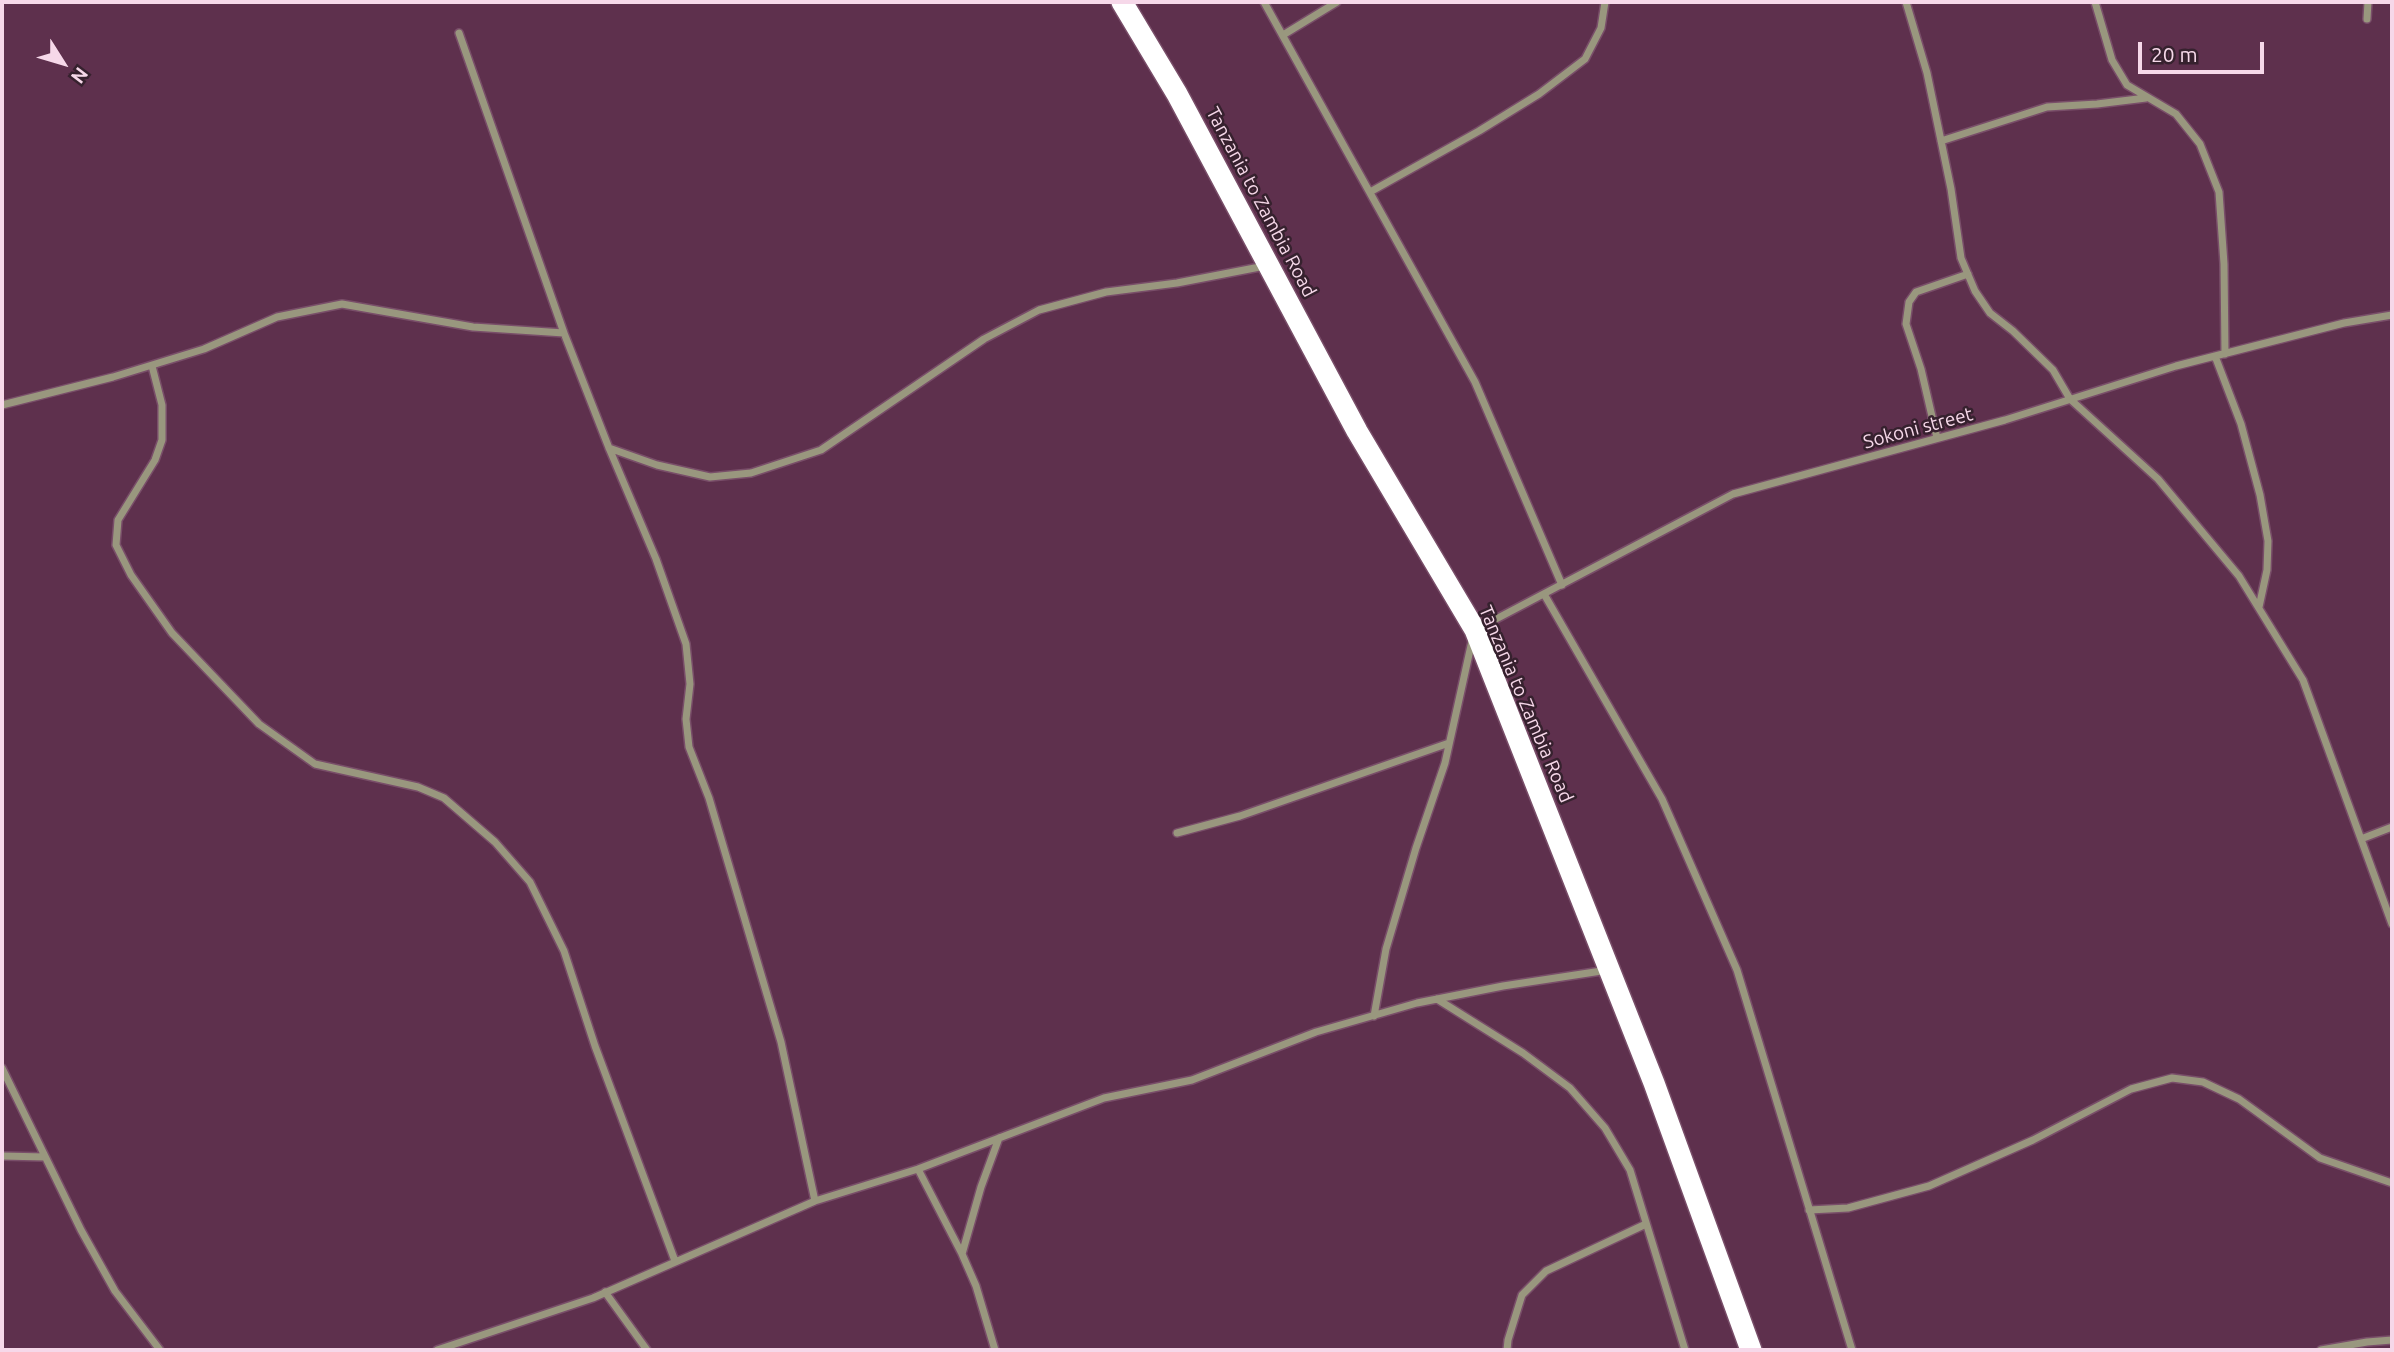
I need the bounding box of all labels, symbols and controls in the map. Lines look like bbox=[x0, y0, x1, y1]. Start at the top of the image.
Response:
north arrow bbox=[28, 28, 98, 98]
scale bar bbox=[2142, 28, 2268, 72]
text: 20 m bbox=[2151, 42, 2198, 66]
text: N bbox=[67, 63, 93, 88]
street label: Tanzania to Zambia Road bbox=[1201, 103, 1321, 301]
street label: Sokoni street bbox=[1861, 402, 1975, 454]
street label: Tanzania to Zambia Road bbox=[1474, 602, 1578, 806]

